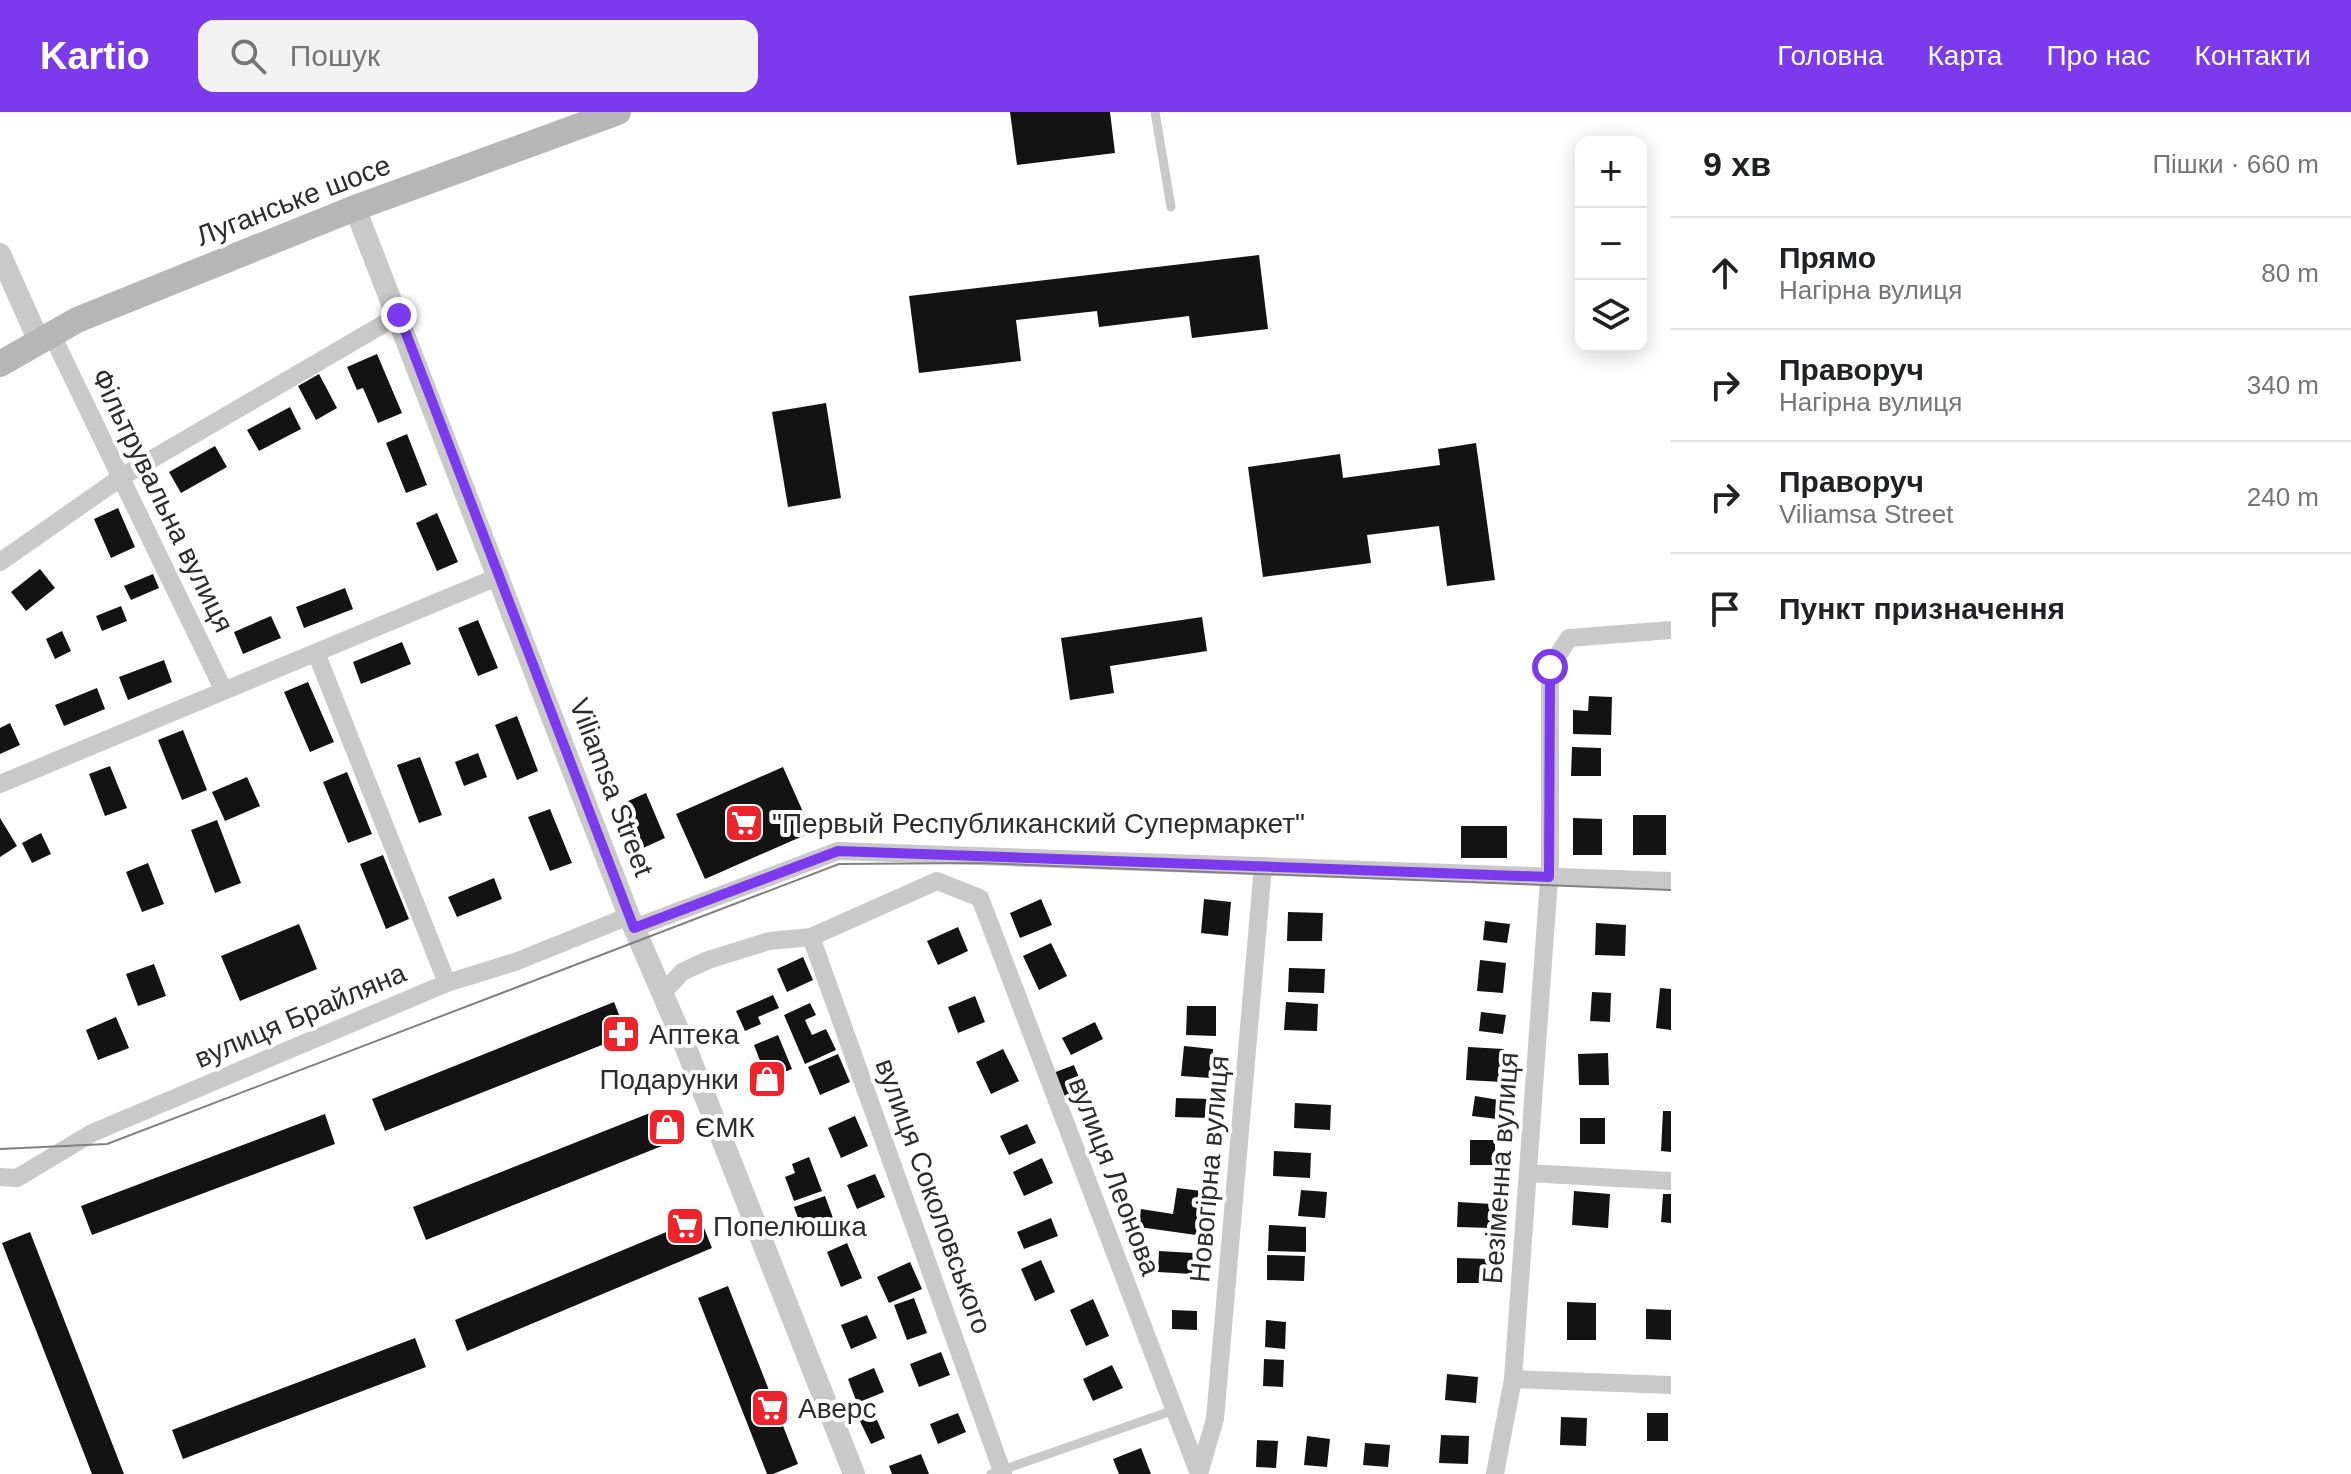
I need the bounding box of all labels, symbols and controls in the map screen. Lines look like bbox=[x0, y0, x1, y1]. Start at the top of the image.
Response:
search box bbox=[198, 20, 758, 92]
icon: search bbox=[226, 34, 270, 78]
text: Kartio bbox=[40, 35, 150, 77]
text: Пошук bbox=[290, 39, 380, 72]
text: Головна bbox=[1777, 40, 1884, 71]
text: Карта bbox=[1928, 40, 2002, 71]
text: Про нас bbox=[2046, 40, 2151, 71]
text: Контакти bbox=[2195, 40, 2311, 71]
map controls bbox=[1575, 136, 1647, 352]
button: + bbox=[1575, 136, 1647, 208]
text: 9 хв bbox=[1703, 145, 1771, 183]
street label: Луганське шосе bbox=[192, 149, 395, 252]
text: Пішки · 660 m bbox=[2152, 149, 2319, 179]
button: − bbox=[1575, 208, 1647, 280]
text: Прямо bbox=[1779, 241, 1876, 274]
icon: ahead bbox=[1703, 251, 1747, 295]
text: 80 m bbox=[2261, 258, 2319, 288]
text: Нагірна вулиця bbox=[1779, 275, 1962, 305]
button: layers bbox=[1575, 280, 1647, 352]
route end bbox=[381, 297, 417, 333]
text: Праворуч bbox=[1779, 353, 1924, 386]
icon: right bbox=[1703, 363, 1747, 407]
street label: Фільтрувальна вулиця bbox=[85, 364, 240, 637]
text: 340 m bbox=[2247, 370, 2319, 400]
text: Нагірна вулиця bbox=[1779, 387, 1962, 417]
text: Праворуч bbox=[1779, 465, 1924, 498]
icon: right bbox=[1703, 475, 1747, 519]
text: 240 m bbox=[2247, 482, 2319, 512]
text: Viliamsa Street bbox=[1779, 499, 1953, 529]
icon: arrive bbox=[1703, 587, 1747, 631]
text: Пункт призначення bbox=[1779, 592, 2065, 625]
route start bbox=[1532, 649, 1568, 685]
street label: Viliamsa Street bbox=[563, 694, 660, 881]
supermarket icon: "Первый Республиканский Супермаркет" bbox=[723, 802, 765, 844]
place label: "Первый Республиканский Супермаркет" bbox=[772, 808, 1305, 839]
street label: вулиця Брайляна bbox=[190, 957, 411, 1074]
pharmacy icon: Аптека bbox=[600, 1013, 642, 1055]
place label: Аптека bbox=[649, 1019, 740, 1050]
street label: Безіменна вулиця bbox=[1477, 1051, 1524, 1285]
street label: вулиця Соколовського bbox=[869, 1054, 998, 1338]
street label: Новогірна вулиця bbox=[1184, 1054, 1235, 1284]
shop icon: Подарунки bbox=[746, 1058, 788, 1100]
place label: Подарунки bbox=[599, 1064, 739, 1095]
street label: вулиця Леонова bbox=[1063, 1073, 1167, 1280]
shop icon: ЄМК bbox=[646, 1106, 688, 1148]
place label: ЄМК bbox=[695, 1112, 755, 1143]
supermarket icon: Попелюшка bbox=[664, 1205, 706, 1247]
place label: Попелюшка bbox=[713, 1211, 867, 1242]
supermarket icon: Аверс bbox=[749, 1387, 791, 1429]
place label: Аверс bbox=[798, 1393, 876, 1424]

